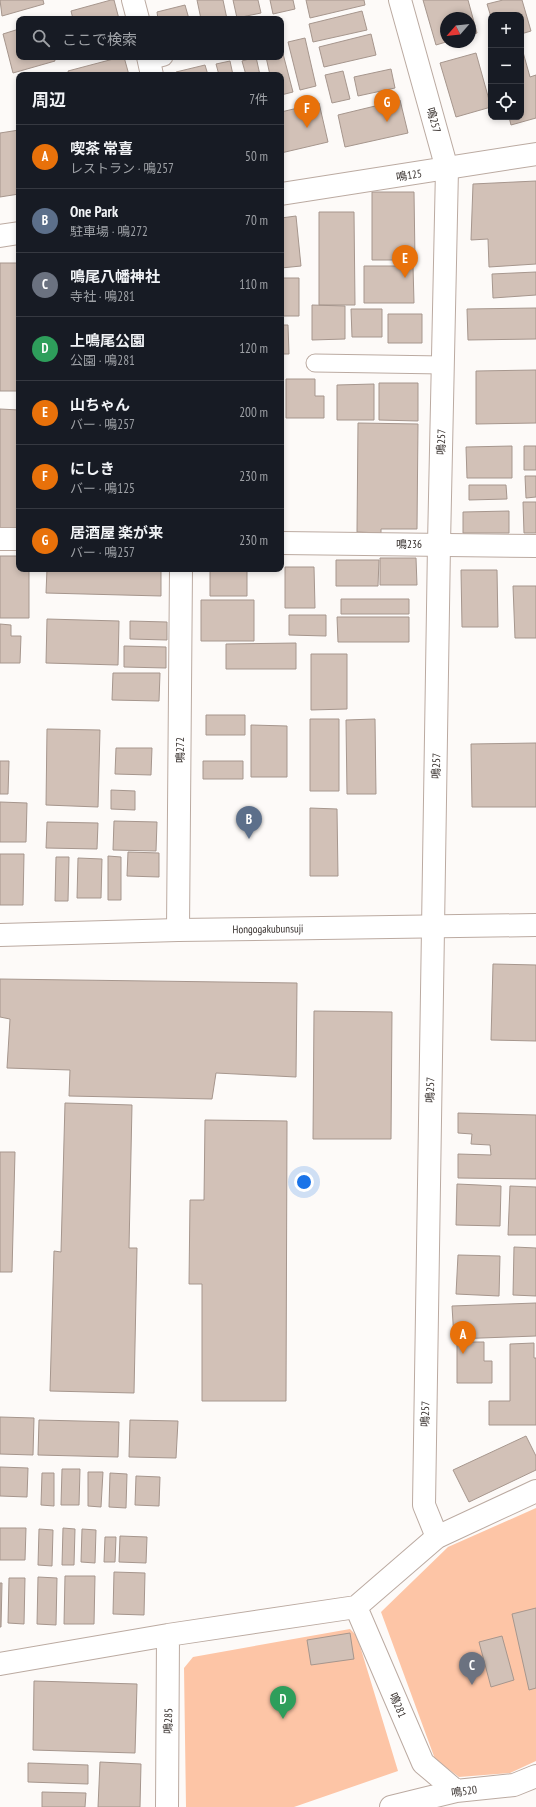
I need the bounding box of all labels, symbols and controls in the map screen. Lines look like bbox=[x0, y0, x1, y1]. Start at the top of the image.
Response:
north arrow bbox=[440, 12, 476, 48]
map controls bbox=[488, 12, 524, 120]
button: + bbox=[488, 12, 524, 48]
search box bbox=[16, 16, 284, 60]
icon: search bbox=[30, 27, 52, 49]
text: ここで検索 bbox=[62, 30, 137, 49]
button: − bbox=[488, 48, 524, 84]
button: locate bbox=[488, 84, 524, 120]
text: 周辺 bbox=[32, 89, 66, 111]
pin: G bbox=[374, 89, 400, 122]
text: 7件 bbox=[249, 91, 268, 108]
pin: F bbox=[294, 95, 320, 128]
street label: 鳴257 bbox=[424, 106, 444, 134]
text: 喫茶 常喜 bbox=[70, 139, 133, 158]
text: A bbox=[42, 148, 48, 165]
text: 50 m bbox=[245, 148, 268, 165]
text: レストラン · 鳴257 bbox=[70, 160, 174, 177]
street label: 鳴125 bbox=[395, 166, 423, 184]
text: One Park bbox=[70, 202, 118, 221]
text: B bbox=[42, 212, 48, 229]
text: 70 m bbox=[245, 212, 268, 229]
text: 駐車場 · 鳴272 bbox=[70, 223, 148, 240]
pin: E bbox=[392, 245, 418, 278]
text: 鳴尾八幡神社 bbox=[70, 267, 160, 286]
text: C bbox=[42, 276, 48, 293]
text: 110 m bbox=[239, 276, 268, 293]
text: 寺社 · 鳴281 bbox=[70, 288, 135, 305]
text: 上鳴尾公園 bbox=[70, 331, 145, 350]
text: D bbox=[42, 340, 48, 357]
text: 120 m bbox=[239, 340, 268, 357]
text: 公園 · 鳴281 bbox=[70, 352, 135, 369]
text: 山ちゃん bbox=[70, 395, 130, 414]
text: E bbox=[42, 404, 48, 421]
text: 200 m bbox=[239, 404, 268, 421]
text: バー · 鳴257 bbox=[70, 416, 135, 433]
street label: 鳴257 bbox=[434, 429, 448, 455]
text: にしき bbox=[70, 459, 115, 478]
text: F bbox=[42, 468, 48, 485]
text: 230 m bbox=[239, 468, 268, 485]
text: バー · 鳴125 bbox=[70, 480, 135, 497]
text: 居酒屋 楽が来 bbox=[70, 523, 163, 542]
text: G bbox=[42, 532, 48, 549]
text: 230 m bbox=[239, 532, 268, 549]
street label: 鳴236 bbox=[396, 537, 422, 551]
text: バー · 鳴257 bbox=[70, 544, 135, 561]
street label: 鳴272 bbox=[173, 737, 187, 763]
street label: 鳴257 bbox=[429, 753, 443, 779]
pin: B bbox=[236, 806, 262, 839]
street label: Hongogakubunsuji bbox=[232, 921, 303, 936]
street label: 鳴257 bbox=[423, 1077, 437, 1103]
your location bbox=[294, 1172, 314, 1192]
pin: A bbox=[450, 1321, 476, 1354]
street label: 鳴257 bbox=[418, 1401, 432, 1427]
pin: C bbox=[459, 1652, 485, 1685]
pin: D bbox=[270, 1686, 296, 1719]
street label: 鳴281 bbox=[387, 1690, 410, 1720]
street label: 鳴285 bbox=[161, 1708, 175, 1734]
street label: 鳴520 bbox=[450, 1782, 478, 1800]

